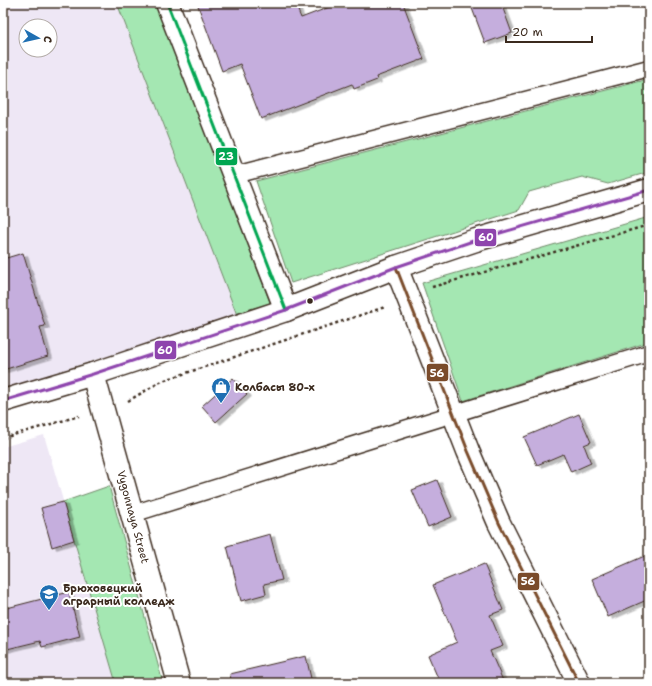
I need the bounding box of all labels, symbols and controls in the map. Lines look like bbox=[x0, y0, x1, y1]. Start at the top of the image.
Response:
north arrow bbox=[18, 18, 58, 58]
scale bar bbox=[506, 18, 592, 44]
text: 20 m bbox=[512, 24, 543, 40]
text: С bbox=[39, 35, 55, 44]
line badge: 23 bbox=[215, 147, 238, 166]
text: 23 bbox=[218, 149, 234, 164]
line badge: 60 bbox=[474, 228, 497, 247]
text: 60 bbox=[478, 230, 494, 245]
unlabelled marker bbox=[305, 296, 315, 306]
line badge: 60 bbox=[154, 340, 177, 360]
text: 60 bbox=[157, 343, 173, 358]
line badge: 56 bbox=[426, 363, 449, 382]
text: 56 bbox=[430, 366, 445, 381]
shop icon: Колбасы 80-х bbox=[210, 376, 232, 404]
place label: Колбасы 80-х bbox=[235, 380, 315, 395]
street label: Vygonnaya Street bbox=[113, 469, 153, 565]
line badge: 56 bbox=[517, 572, 540, 591]
text: 56 bbox=[521, 574, 536, 589]
place label: Брюховецкий аграрный колледж bbox=[63, 581, 175, 609]
school or university icon: Брюховецкий аграрный колледж bbox=[38, 583, 60, 611]

